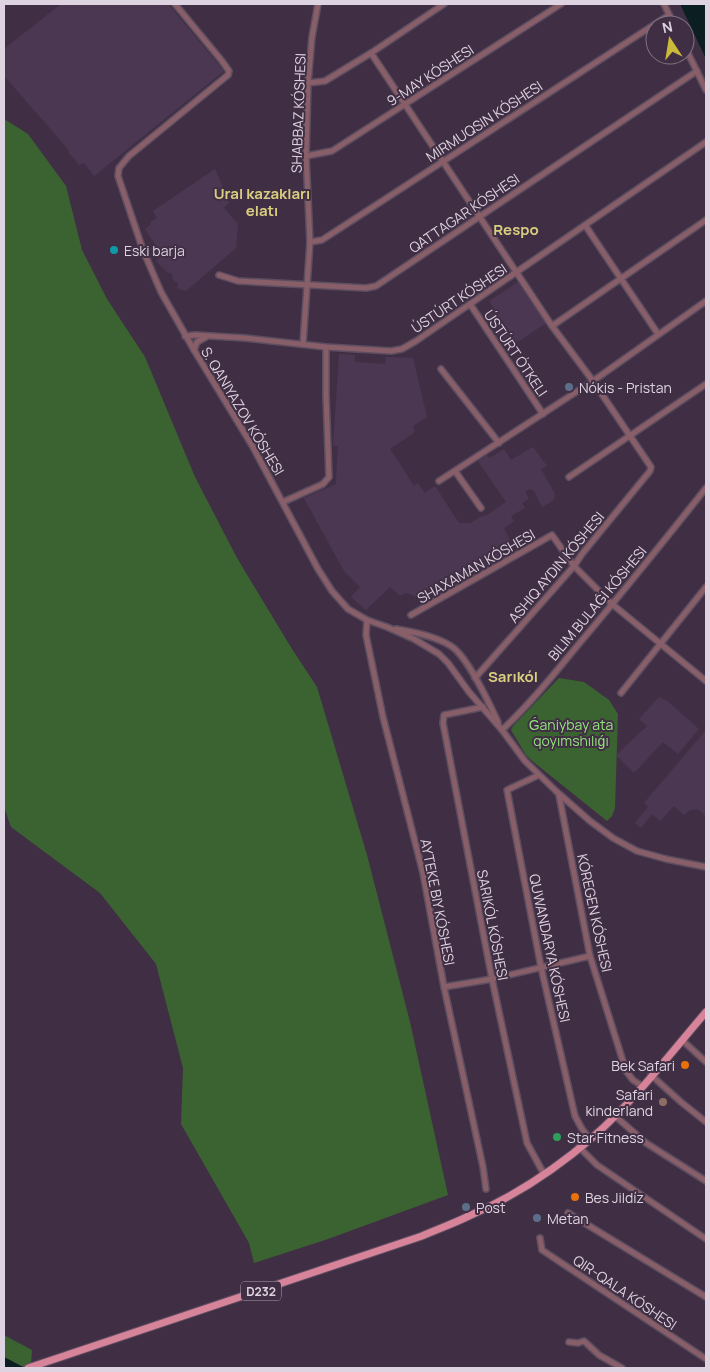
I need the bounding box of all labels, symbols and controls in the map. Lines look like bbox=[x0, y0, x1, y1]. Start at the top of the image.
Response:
north arrow bbox=[645, 15, 695, 65]
text: N bbox=[660, 16, 674, 37]
street label: 9-MAY KÓSHESI bbox=[383, 40, 477, 110]
street label: SHABBAZ KÓSHESI bbox=[286, 53, 310, 173]
street label: MIRMUQSIN KÓSHESI bbox=[422, 76, 546, 166]
street label: QATTAGAR KÓSHESI bbox=[405, 169, 523, 257]
district label: Ural kazakları elatı bbox=[214, 183, 310, 221]
district label: Respo bbox=[493, 219, 539, 240]
place label: Eski barja bbox=[124, 241, 185, 260]
marker: Eski barja bbox=[108, 244, 120, 256]
street label: ÚSTÚRT KÓSHESI bbox=[407, 259, 511, 337]
street label: ÚSTÚRT ÓTKELI bbox=[480, 306, 552, 400]
street label: S. QANIYAZOV KÓSHESI bbox=[197, 343, 289, 479]
place label: Nókis - Pristan bbox=[579, 378, 672, 397]
marker: Nókis - Pristan bbox=[563, 381, 575, 393]
street label: ASHIQ AYDIN KÓSHESI bbox=[504, 507, 608, 627]
street label: SHAXAMAN KÓSHESI bbox=[414, 524, 538, 608]
street label: BILIM BULAǴI KÓSHESI bbox=[543, 542, 651, 664]
district label: Sarıkól bbox=[488, 666, 538, 687]
park label: Ǵaniybay ata qoyımshılıǵı bbox=[529, 715, 613, 750]
street label: AYTEKE BIY KÓSHESI bbox=[416, 837, 460, 967]
street label: KÓREGEN KÓSHESI bbox=[573, 852, 617, 974]
street label: SARIKÓL KÓSHESI bbox=[473, 868, 513, 982]
street label: QUWANDARYA KÓSHESI bbox=[525, 872, 575, 1024]
place label: Bek Safari bbox=[611, 1056, 675, 1075]
marker: Bek Safari bbox=[679, 1059, 691, 1071]
place label: Safari kinderland bbox=[585, 1085, 653, 1120]
marker: Safari kinderland bbox=[657, 1096, 669, 1108]
place label: Star Fitness bbox=[567, 1128, 644, 1147]
marker: Star Fitness bbox=[551, 1131, 563, 1143]
place label: Bes Jildíz bbox=[585, 1188, 644, 1207]
marker: Bes Jildíz bbox=[569, 1191, 581, 1203]
place label: Post bbox=[476, 1198, 506, 1217]
marker: Post bbox=[460, 1201, 472, 1213]
place label: Metan bbox=[547, 1209, 589, 1228]
marker: Metan bbox=[531, 1212, 543, 1224]
street label: QIR-QALA KÓSHESI bbox=[569, 1250, 681, 1334]
road number: D232 bbox=[241, 1282, 281, 1300]

